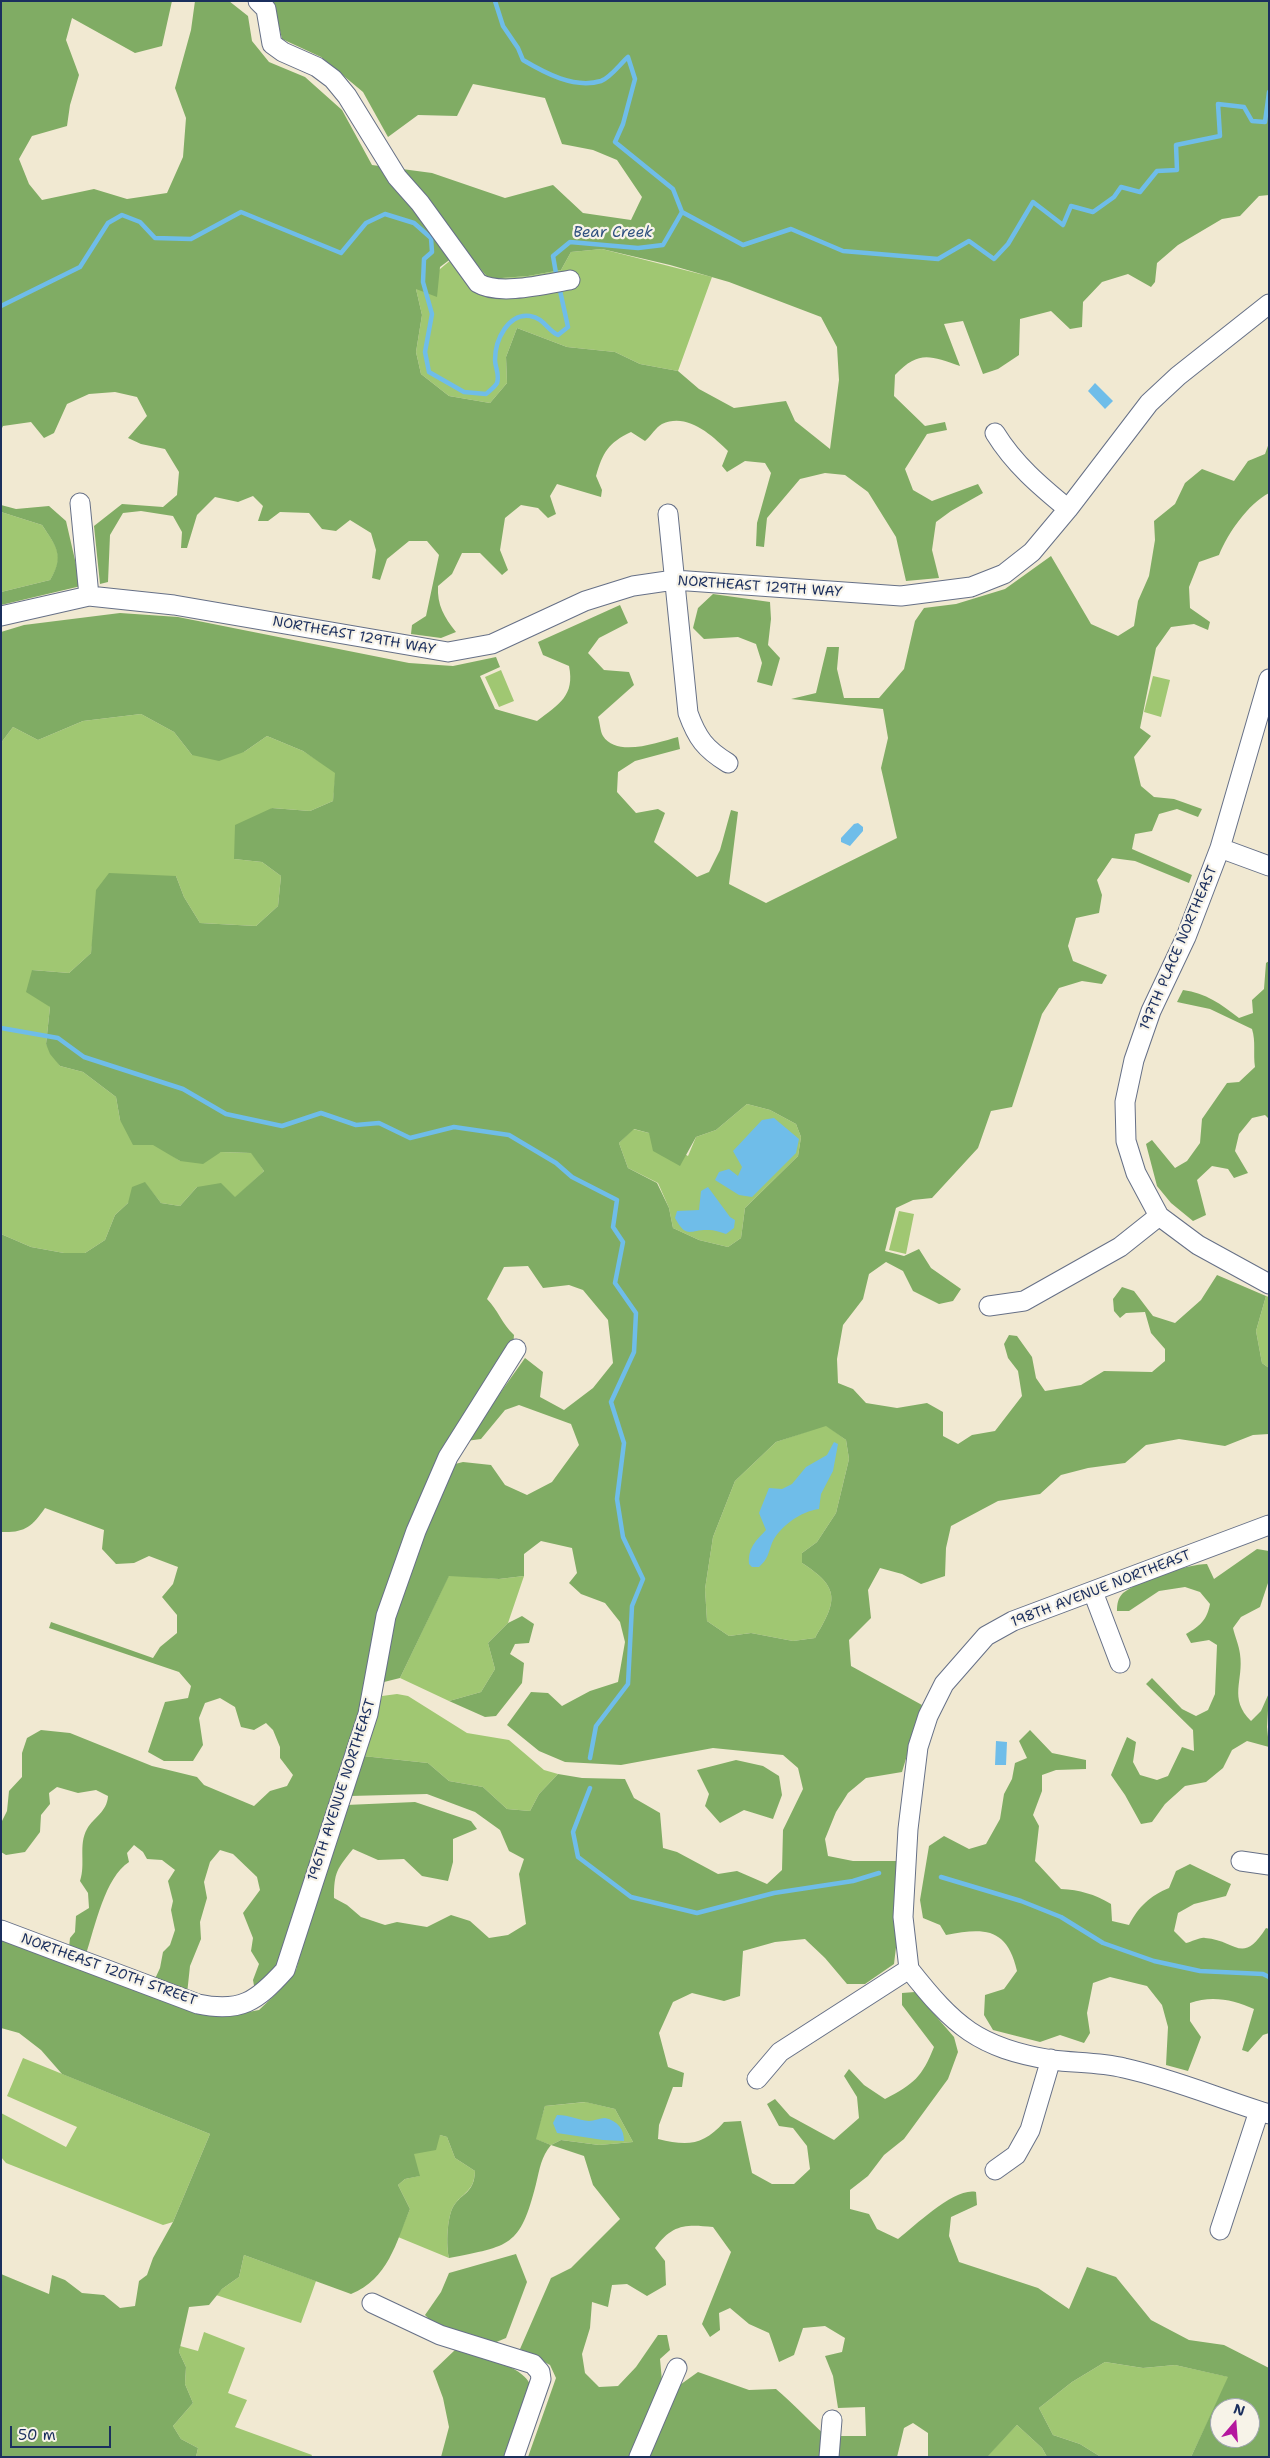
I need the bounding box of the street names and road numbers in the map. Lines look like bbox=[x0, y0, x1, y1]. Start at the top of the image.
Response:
street label: NORTHEAST 129TH WAY bbox=[677, 573, 843, 601]
street label: NORTHEAST 129TH WAY bbox=[271, 613, 437, 659]
street label: 197TH PLACE NORTHEAST bbox=[1137, 863, 1221, 1033]
street label: 198TH AVENUE NORTHEAST bbox=[1009, 1547, 1193, 1631]
street label: 196TH AVENUE NORTHEAST bbox=[305, 1697, 379, 1883]
street label: NORTHEAST 120TH STREET bbox=[19, 1930, 199, 2010]

